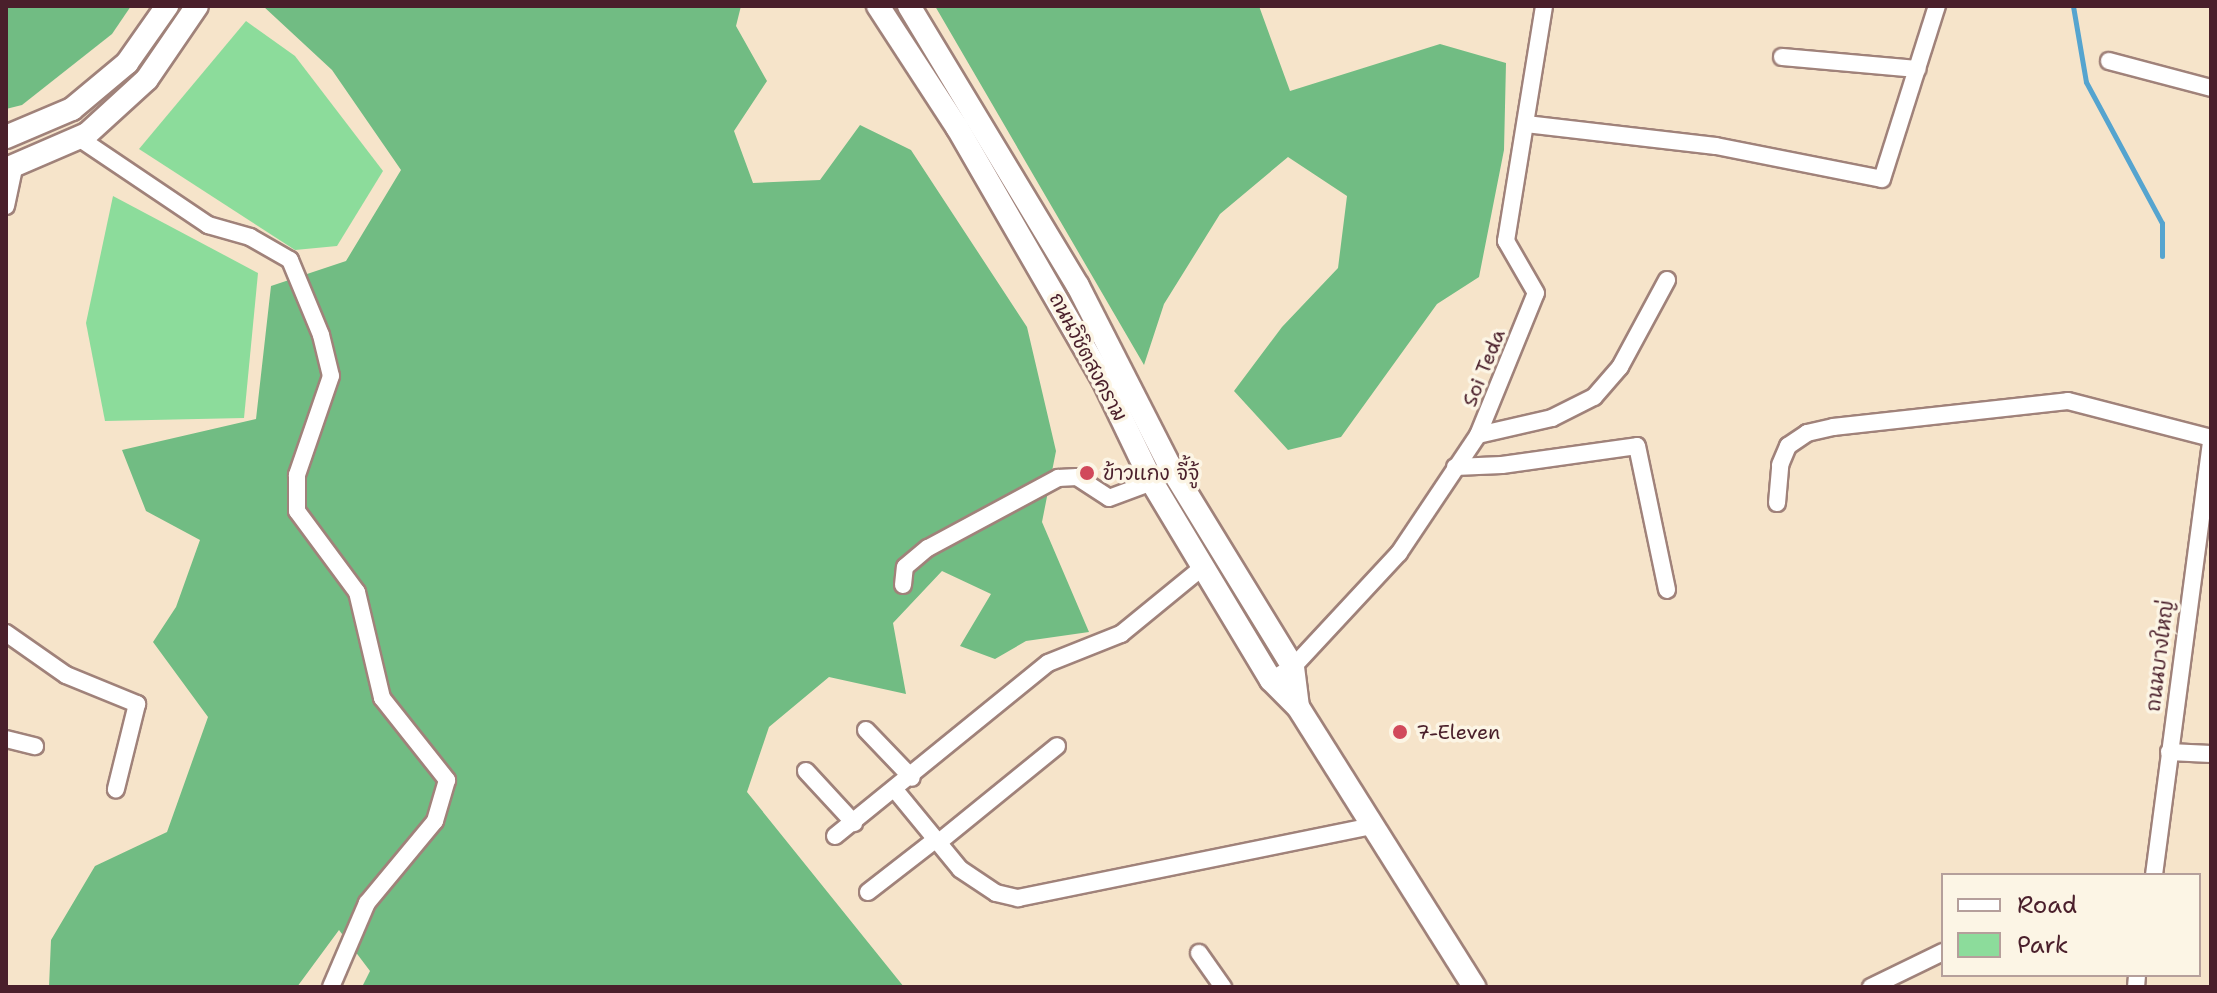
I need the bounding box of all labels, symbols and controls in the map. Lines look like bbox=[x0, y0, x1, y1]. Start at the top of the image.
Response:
street label: ถนนวิชิตสงคราม bbox=[1044, 289, 1132, 425]
street label: Soi Teda bbox=[1458, 326, 1510, 410]
place label: ข้าวแกง จี้จู้ bbox=[1103, 461, 1199, 485]
marker: ข้าวแกง จี้จู้ bbox=[1078, 464, 1096, 482]
street label: ถนนบางใหญ่ bbox=[2141, 599, 2179, 713]
place label: 7-Eleven bbox=[1416, 720, 1500, 744]
marker: 7-Eleven bbox=[1391, 723, 1409, 741]
legend bbox=[1941, 873, 2201, 977]
text: Road bbox=[2017, 889, 2077, 921]
text: Park bbox=[2017, 929, 2069, 961]

